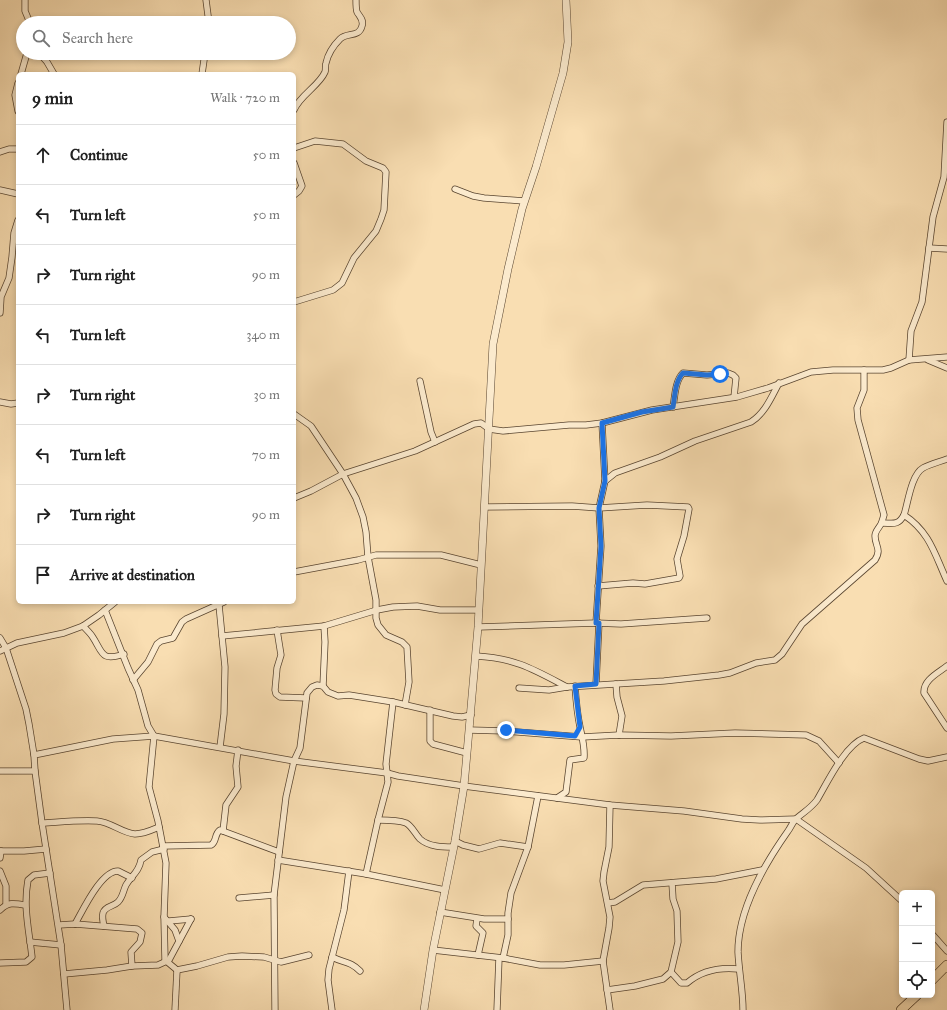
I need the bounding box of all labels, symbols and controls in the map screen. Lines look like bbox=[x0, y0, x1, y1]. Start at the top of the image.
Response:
search box bbox=[16, 16, 296, 60]
icon: search bbox=[30, 27, 52, 49]
text: Search here bbox=[62, 29, 133, 47]
text: 9 min bbox=[32, 88, 73, 109]
text: Walk · 720 m bbox=[210, 90, 280, 106]
icon: ahead bbox=[32, 144, 54, 166]
text: Continue bbox=[70, 146, 128, 164]
text: 50 m bbox=[253, 147, 280, 163]
icon: left bbox=[32, 204, 54, 226]
text: Turn left bbox=[70, 206, 126, 224]
text: 50 m bbox=[253, 207, 280, 223]
icon: right bbox=[32, 264, 54, 286]
text: Turn right bbox=[70, 266, 135, 284]
text: 90 m bbox=[252, 267, 280, 283]
icon: left bbox=[32, 324, 54, 346]
text: Turn left bbox=[70, 326, 126, 344]
text: 340 m bbox=[246, 327, 280, 343]
route start bbox=[711, 365, 729, 383]
icon: right bbox=[32, 384, 54, 406]
text: Turn right bbox=[70, 386, 135, 404]
text: 30 m bbox=[254, 387, 280, 403]
icon: left bbox=[32, 444, 54, 466]
text: Turn left bbox=[70, 446, 126, 464]
text: 70 m bbox=[252, 447, 280, 463]
icon: right bbox=[32, 504, 54, 526]
text: Turn right bbox=[70, 506, 135, 524]
text: 90 m bbox=[252, 507, 280, 523]
icon: arrive bbox=[32, 564, 54, 586]
text: Arrive at destination bbox=[70, 566, 195, 584]
route end bbox=[497, 721, 515, 739]
map controls bbox=[899, 890, 935, 998]
button: + bbox=[899, 890, 935, 926]
button: − bbox=[899, 926, 935, 962]
button: locate bbox=[899, 962, 935, 998]

